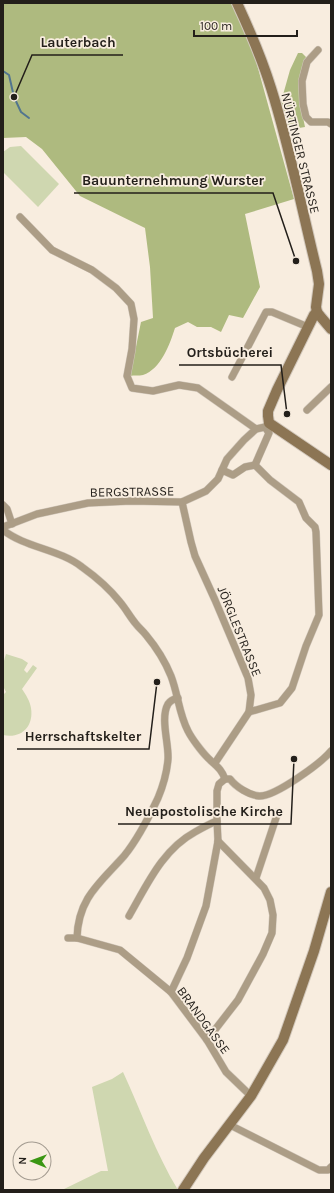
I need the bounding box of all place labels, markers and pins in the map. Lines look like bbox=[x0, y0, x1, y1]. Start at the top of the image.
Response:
callout: Lauterbach bbox=[32, 29, 123, 55]
callout: Bauunternehmung Wurster bbox=[74, 167, 273, 193]
callout: Ortsbücherei bbox=[179, 339, 281, 365]
callout: Herrschaftskelter bbox=[17, 723, 149, 749]
callout: Neuapostolische Kirche bbox=[118, 798, 291, 824]

